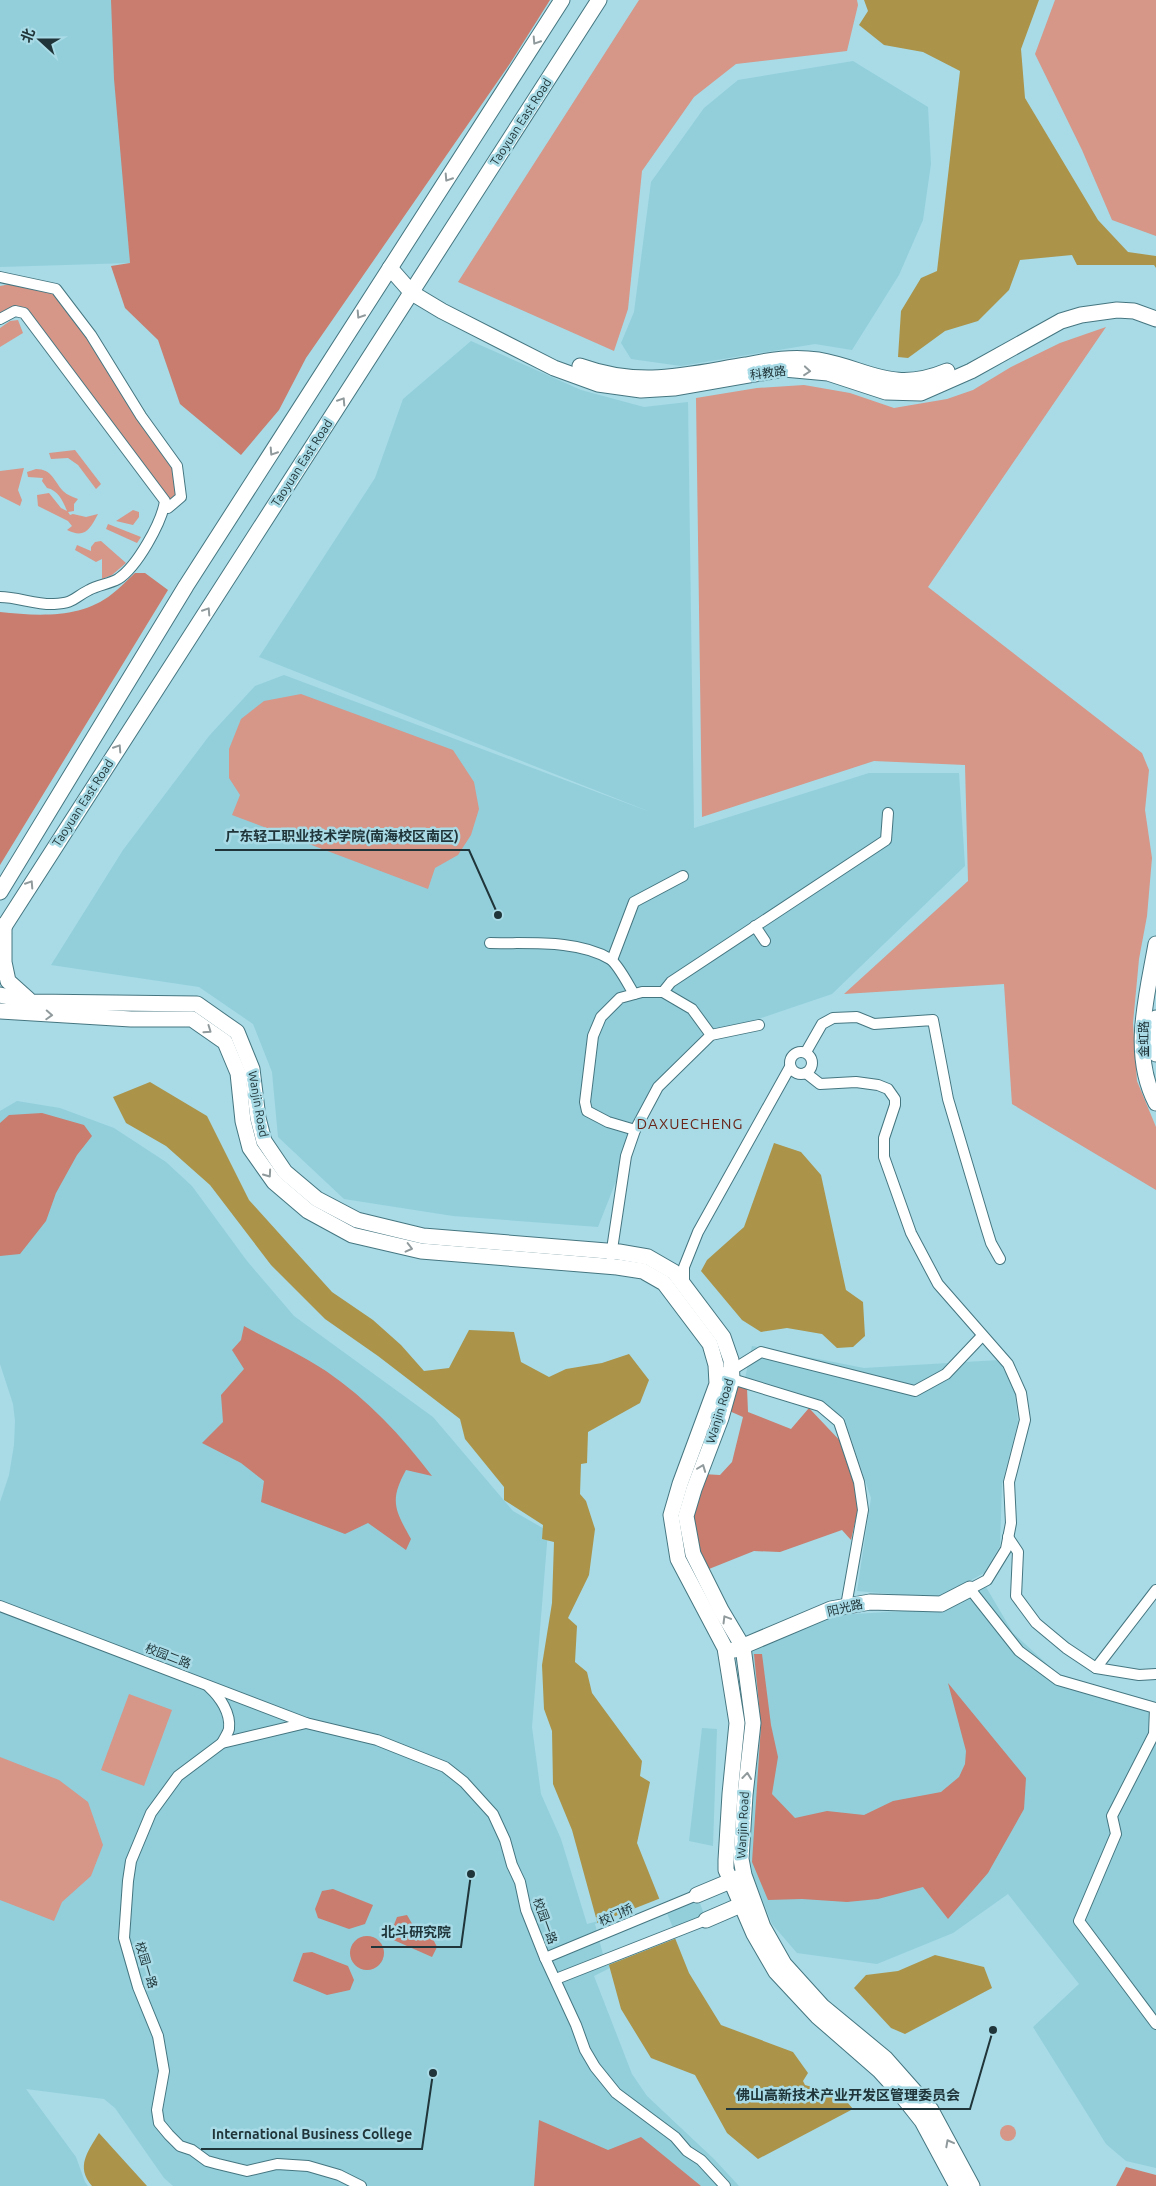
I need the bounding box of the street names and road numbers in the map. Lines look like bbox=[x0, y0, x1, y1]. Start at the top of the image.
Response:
street label: Taoyuan East Road bbox=[488, 76, 554, 168]
street label: 科教路 bbox=[749, 364, 787, 381]
street label: Taoyuan East Road bbox=[269, 417, 335, 509]
street label: Taoyuan East Road bbox=[50, 757, 116, 849]
street label: 金虹路 bbox=[1137, 1021, 1150, 1057]
street label: Wanjin Road bbox=[246, 1070, 271, 1138]
street label: Wanjin Road bbox=[704, 1377, 736, 1445]
street label: 阳光路 bbox=[826, 1597, 864, 1618]
street label: 校园二路 bbox=[143, 1641, 193, 1670]
street label: Wanjin Road bbox=[734, 1791, 751, 1859]
street label: 校园一路 bbox=[531, 1896, 560, 1946]
street label: 校门桥 bbox=[597, 1902, 635, 1928]
street label: 校园一路 bbox=[133, 1940, 160, 1990]

